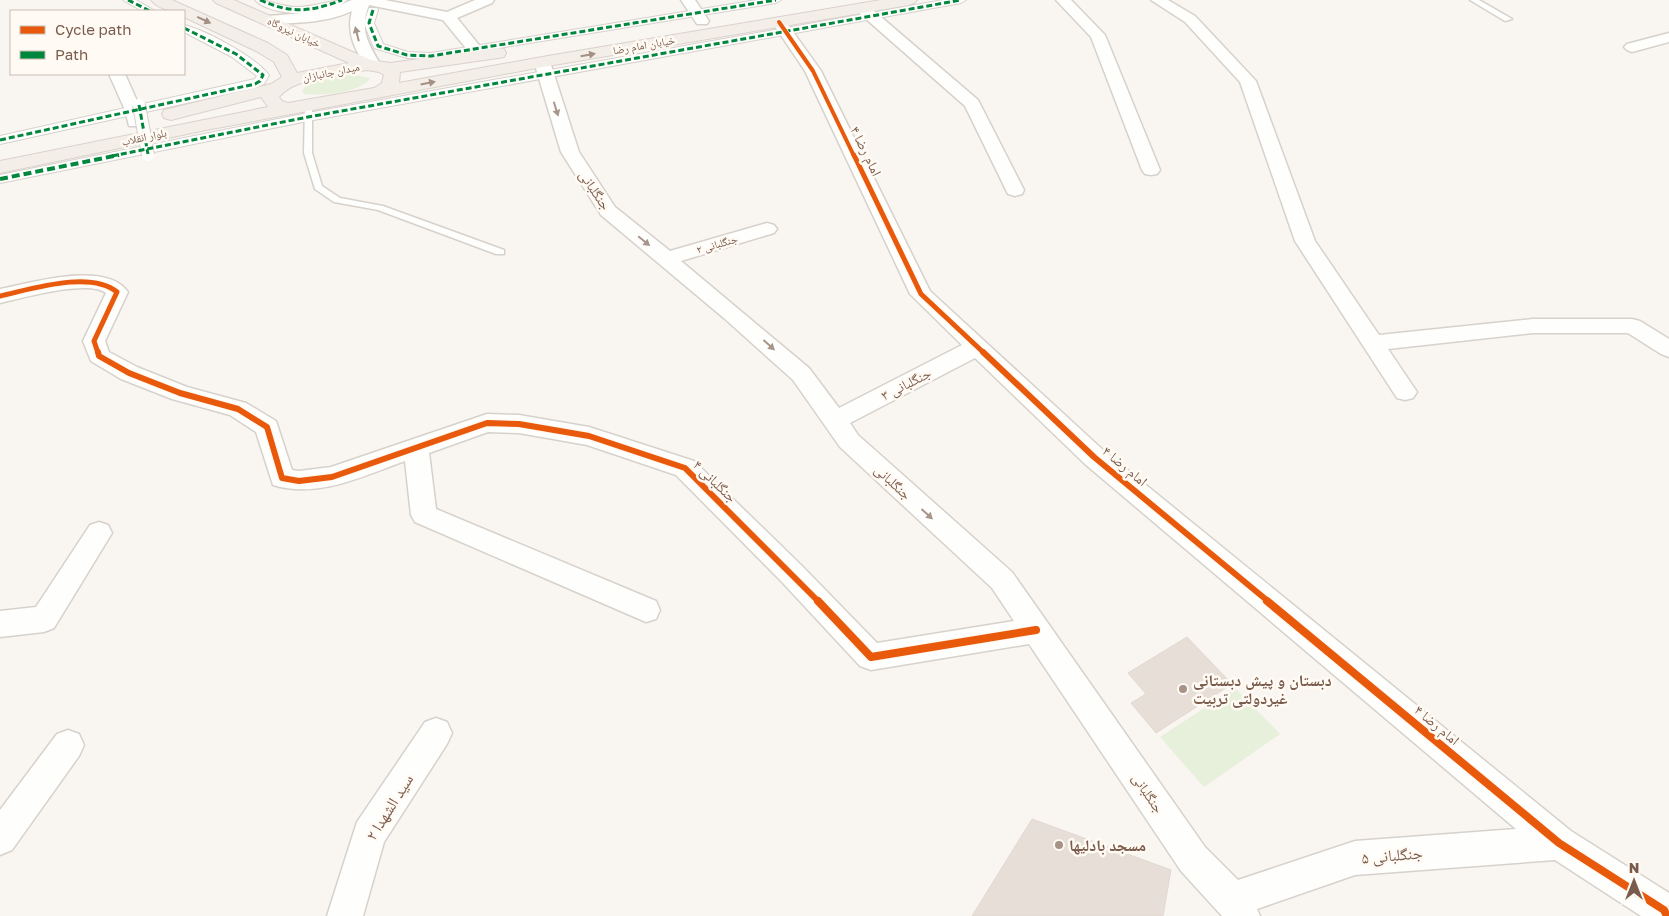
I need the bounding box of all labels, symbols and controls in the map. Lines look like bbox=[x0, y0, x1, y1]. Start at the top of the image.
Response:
legend bbox=[10, 10, 185, 75]
street label: خیابان نیروگاه bbox=[265, 14, 323, 50]
one-way arrow bbox=[197, 17, 211, 25]
text: Cycle path bbox=[55, 20, 131, 38]
one-way arrow bbox=[353, 26, 361, 41]
street label: خیابان امام رضا bbox=[612, 33, 676, 57]
text: Path bbox=[55, 45, 88, 63]
one-way arrow bbox=[580, 50, 596, 58]
street label: میدان جانبازان bbox=[301, 60, 361, 84]
one-way arrow bbox=[420, 79, 436, 87]
one-way arrow bbox=[553, 102, 561, 117]
street label: امام رضا ۴ bbox=[845, 123, 886, 179]
street label: بلوار انقلاب bbox=[120, 125, 168, 148]
street label: جنگلبانی bbox=[575, 167, 615, 213]
street label: جنگلبانی ۲ bbox=[695, 231, 739, 257]
one-way arrow bbox=[637, 236, 650, 247]
one-way arrow bbox=[762, 340, 775, 351]
street label: جنگلبانی ۳ bbox=[878, 364, 934, 404]
street label: امام رضا ۴ bbox=[1098, 442, 1151, 491]
street label: جنگلبانی ۴ bbox=[689, 456, 741, 506]
street label: جنگلبانی bbox=[871, 460, 915, 504]
one-way arrow bbox=[921, 508, 934, 519]
place label: دبستان و پیش دبستانی غیردولتی تربیت bbox=[1193, 670, 1332, 708]
marker: دبستان و پیش دبستانی غیردولتی تربیت bbox=[1177, 683, 1189, 695]
street label: امام رضا ۴ bbox=[1410, 701, 1463, 750]
street label: سید الشهدا ۲ bbox=[361, 770, 417, 844]
street label: جنگلبانی bbox=[1128, 770, 1168, 816]
place label: مسجد بادلیها bbox=[1069, 835, 1146, 855]
marker: مسجد بادلیها bbox=[1053, 839, 1065, 851]
street label: جنگلبانی ۵ bbox=[1361, 842, 1424, 869]
north arrow bbox=[1609, 856, 1659, 906]
text: N bbox=[1629, 859, 1639, 876]

